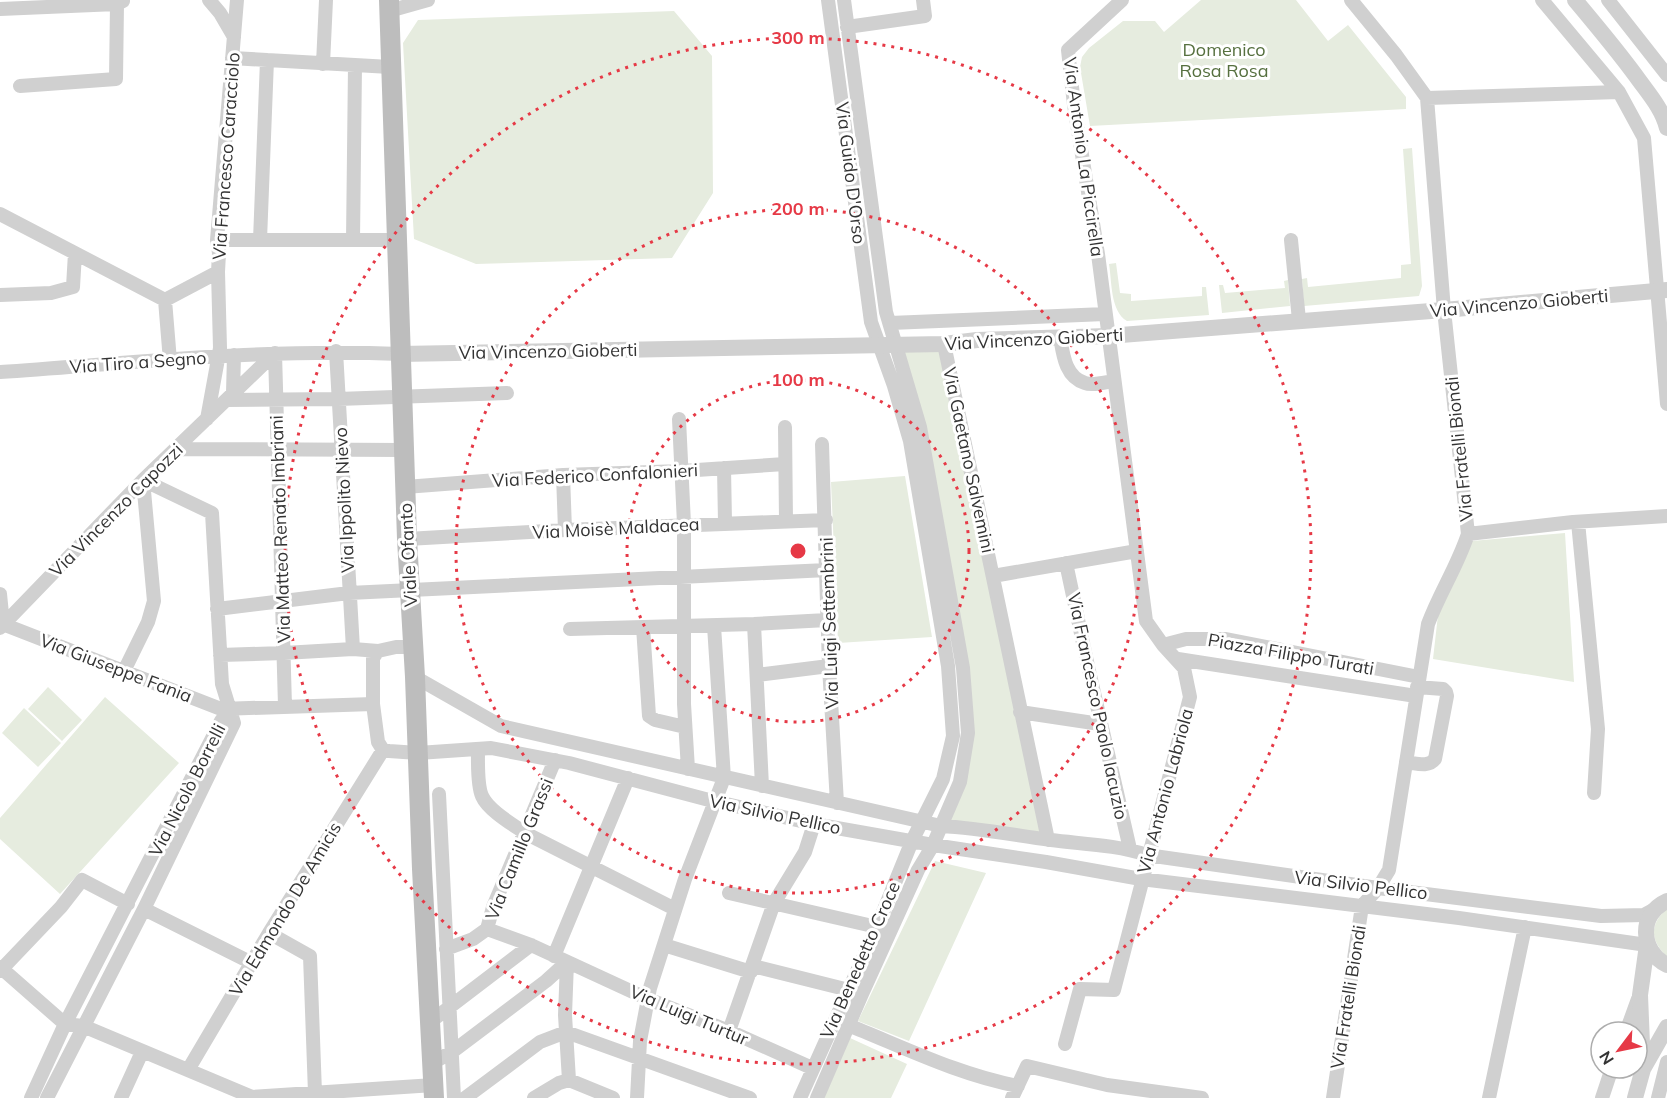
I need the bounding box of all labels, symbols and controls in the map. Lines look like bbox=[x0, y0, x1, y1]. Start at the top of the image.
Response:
text: 300 m bbox=[771, 26, 825, 49]
park label: Domenico Rosa Rosa bbox=[1179, 38, 1269, 82]
street label: Via Francesco Caracciolo bbox=[207, 51, 245, 261]
street label: Via Antonio La Piccirella bbox=[1059, 56, 1109, 258]
street label: Via Guido D'Orso bbox=[831, 101, 871, 245]
text: 200 m bbox=[771, 197, 825, 220]
street label: Via Vincenzo Gioberti bbox=[1429, 284, 1609, 322]
street label: Via Vincenzo Gioberti bbox=[944, 323, 1124, 355]
street label: Via Vincenzo Gioberti bbox=[458, 338, 638, 364]
street label: Via Tiro a Segno bbox=[69, 346, 207, 378]
street label: Via Gaetano Salvemini bbox=[938, 365, 1000, 555]
text: 100 m bbox=[771, 368, 825, 391]
street label: Via Fratelli Biondi bbox=[1440, 375, 1478, 523]
street label: Via Matteo Renato Imbriani bbox=[265, 415, 295, 643]
street label: Via Ippolito Nievo bbox=[329, 427, 359, 573]
street label: Via Vincenzo Capozzi bbox=[44, 438, 188, 582]
street label: Via Federico Confalonieri bbox=[491, 458, 699, 492]
street label: Viale Ofanto bbox=[394, 502, 422, 608]
street label: Via Moisè Maldacea bbox=[532, 512, 700, 544]
street label: Via Luigi Settembrini bbox=[815, 537, 843, 709]
centre of rings bbox=[788, 541, 808, 561]
street label: Via Francesco Paolo Iacuzio bbox=[1063, 590, 1133, 822]
street label: Via Giuseppe Fania bbox=[37, 628, 195, 708]
street label: Piazza Filippo Turati bbox=[1206, 628, 1376, 680]
street label: Via Antonio Labriola bbox=[1132, 706, 1198, 876]
street label: Via Nicolò Borrelli bbox=[144, 720, 230, 860]
street label: Via Camillo Grassi bbox=[480, 775, 558, 923]
street label: Via Silvio Pellico bbox=[707, 789, 843, 839]
street label: Via Edmondo De Amicis bbox=[224, 818, 346, 1000]
street label: Via Silvio Pellico bbox=[1293, 865, 1429, 905]
street label: Via Benedetto Croce bbox=[815, 878, 905, 1042]
street label: Via Fratelli Biondi bbox=[1325, 923, 1371, 1071]
street label: Via Luigi Turtur bbox=[626, 980, 752, 1051]
north arrow bbox=[1589, 1020, 1649, 1080]
text: N bbox=[1595, 1048, 1618, 1068]

